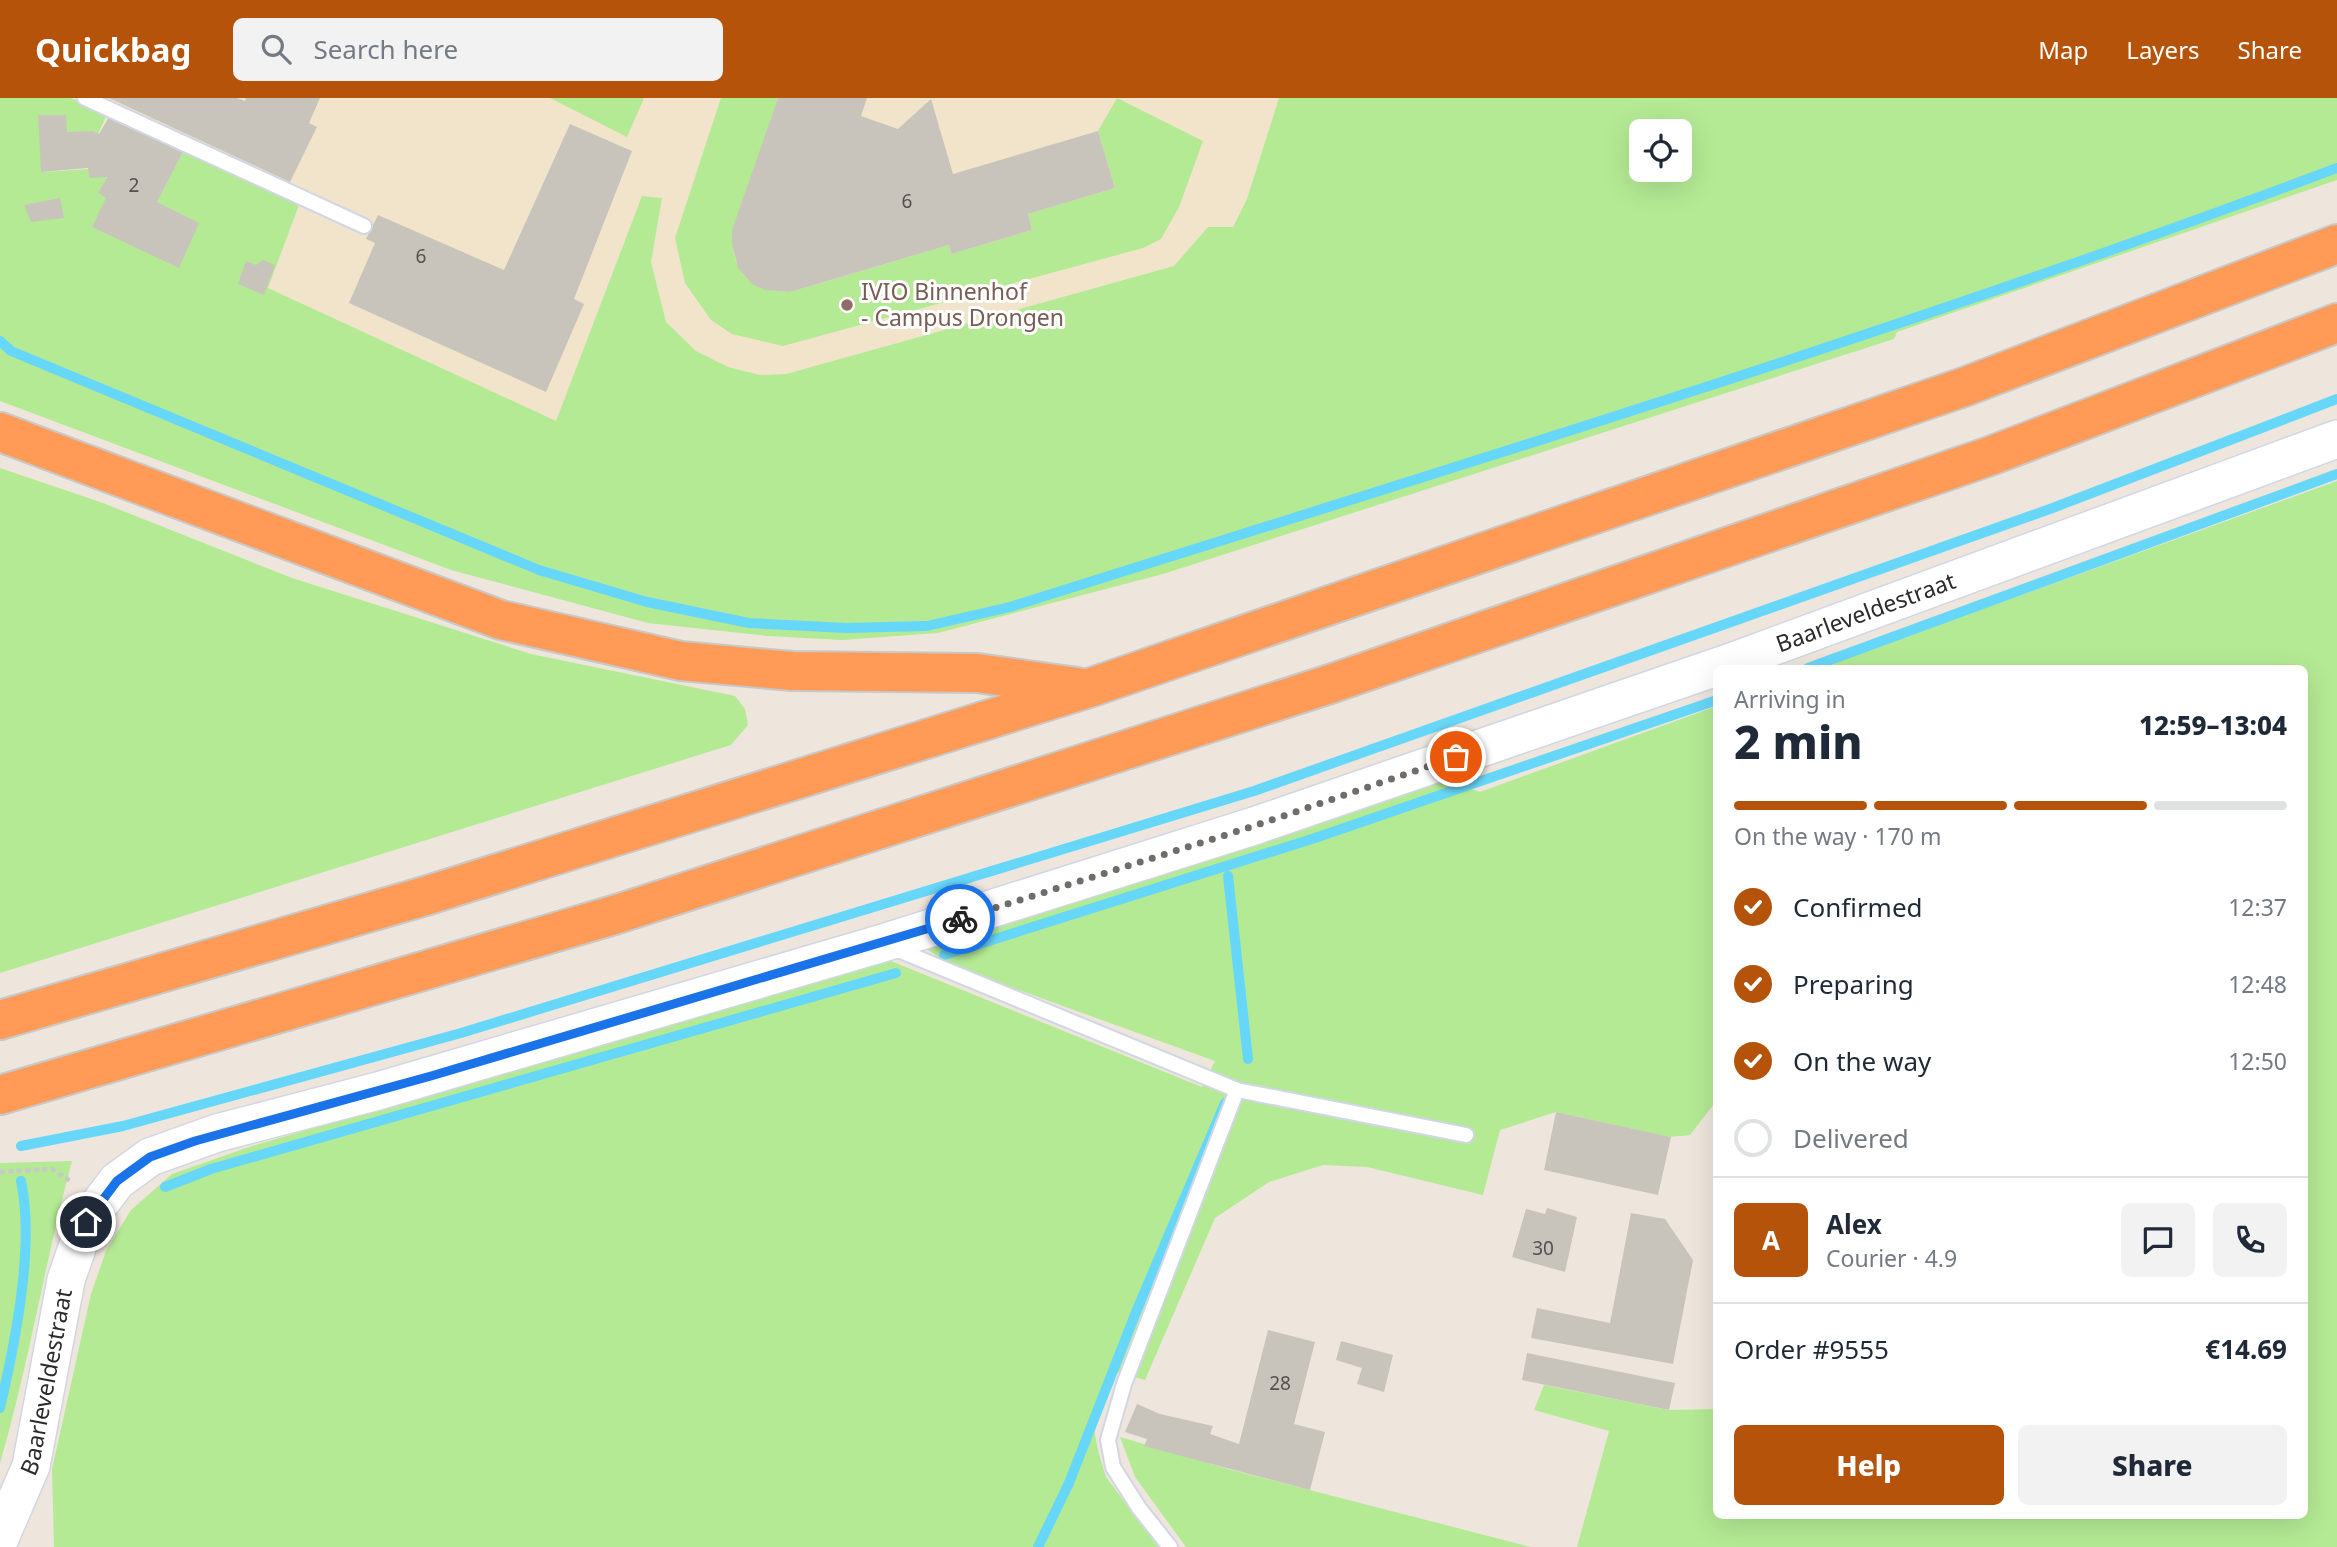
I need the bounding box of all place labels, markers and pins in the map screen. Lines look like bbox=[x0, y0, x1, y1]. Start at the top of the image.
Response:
place label: IVIO Binnenhof - Campus Drongen bbox=[861, 275, 1064, 333]
marker: IVIO Binnenhof - Campus Drongen bbox=[839, 297, 855, 313]
pin bbox=[1426, 727, 1486, 787]
pin bbox=[56, 1192, 116, 1252]

